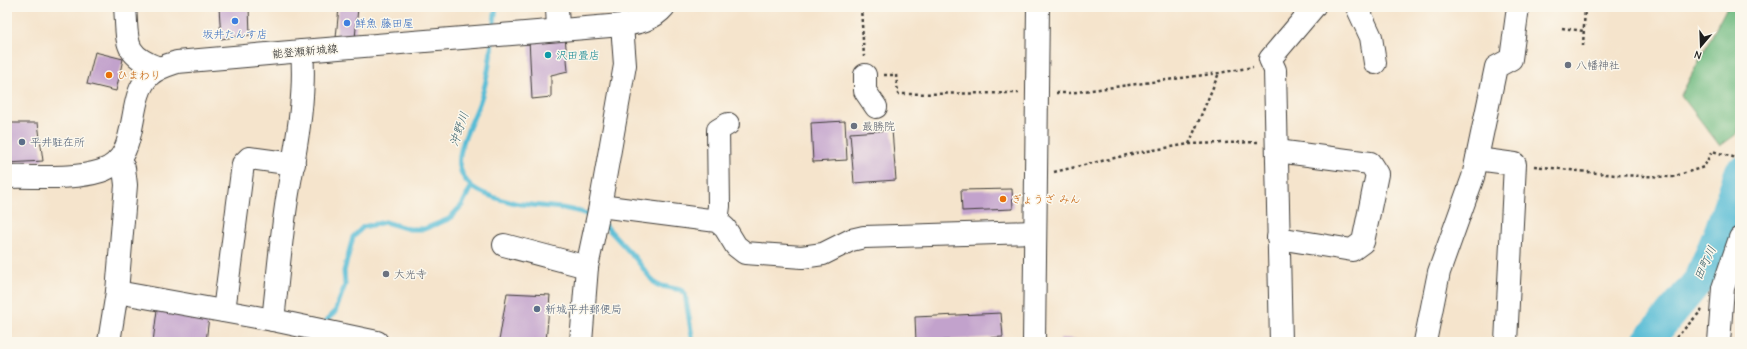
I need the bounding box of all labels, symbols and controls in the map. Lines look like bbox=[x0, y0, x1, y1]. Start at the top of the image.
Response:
marker: 坂井たんす店 bbox=[230, 16, 240, 26]
place label: 鮮魚 藤田屋 bbox=[355, 17, 414, 30]
marker: 鮮魚 藤田屋 bbox=[342, 18, 352, 28]
north arrow bbox=[1681, 26, 1721, 66]
place label: 坂井たんす店 bbox=[202, 28, 268, 41]
street label: 能登瀬新城線 bbox=[272, 42, 338, 61]
text: N bbox=[1692, 48, 1703, 62]
place label: 沢田畳店 bbox=[556, 49, 600, 62]
marker: 沢田畳店 bbox=[543, 50, 553, 60]
place label: 八幡神社 bbox=[1576, 59, 1620, 72]
marker: 八幡神社 bbox=[1563, 60, 1573, 70]
place label: ひまわり bbox=[117, 69, 161, 82]
marker: ひまわり bbox=[104, 70, 114, 80]
water label: 沖野川 bbox=[447, 110, 471, 148]
place label: 最勝院 bbox=[862, 120, 895, 133]
marker: 最勝院 bbox=[849, 121, 859, 131]
place label: 平井駐在所 bbox=[30, 136, 85, 149]
marker: 平井駐在所 bbox=[17, 137, 27, 147]
place label: ぎょうざ みん bbox=[1011, 193, 1081, 206]
marker: ぎょうざ みん bbox=[998, 194, 1008, 204]
water label: 田町川 bbox=[1691, 244, 1719, 282]
place label: 大光寺 bbox=[394, 268, 427, 281]
marker: 大光寺 bbox=[381, 269, 391, 279]
place label: 新城平井郵便局 bbox=[545, 303, 622, 316]
marker: 新城平井郵便局 bbox=[532, 304, 542, 314]

